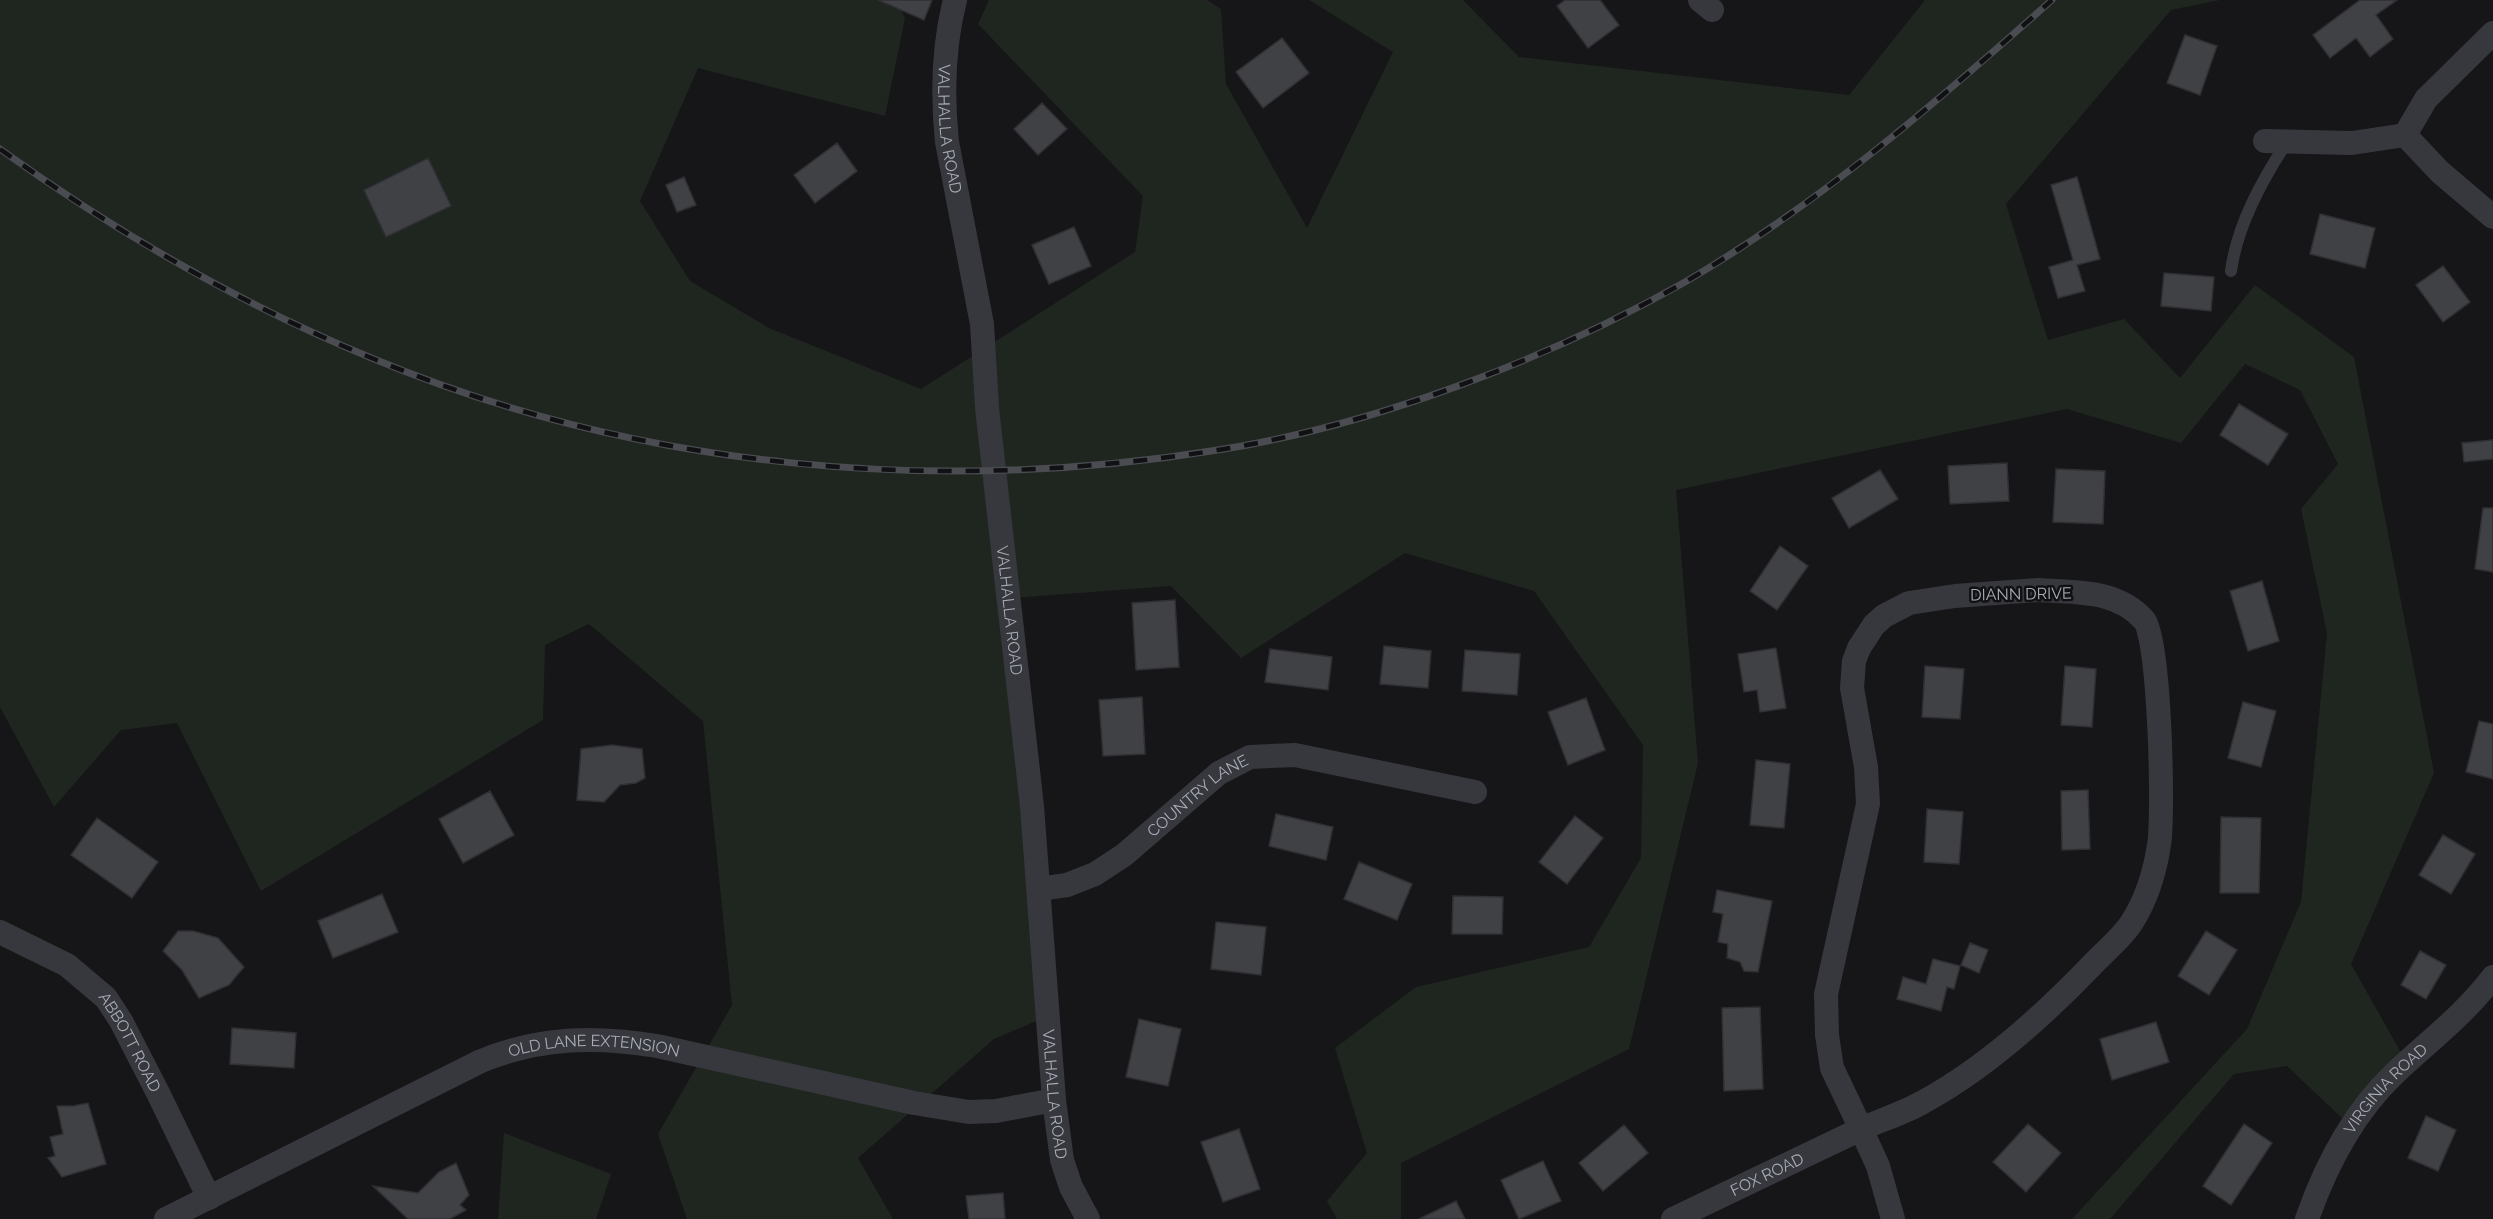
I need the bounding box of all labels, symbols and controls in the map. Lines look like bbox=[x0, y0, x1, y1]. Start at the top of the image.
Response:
street label: VALHALLA ROAD bbox=[935, 64, 966, 195]
street label: VALHALLA ROAD bbox=[993, 545, 1027, 676]
street label: DIANN DRIVE bbox=[1970, 584, 2072, 604]
street label: COUNTRY LANE bbox=[1143, 750, 1251, 840]
street label: ABBOTT ROAD bbox=[95, 988, 165, 1095]
street label: VALHALLA ROAD bbox=[1039, 1029, 1071, 1160]
street label: OLD LANE EXTENSION bbox=[506, 1030, 682, 1060]
street label: VIRGINIA ROAD bbox=[2339, 1039, 2431, 1137]
street label: FOX ROAD bbox=[1727, 1148, 1807, 1200]

